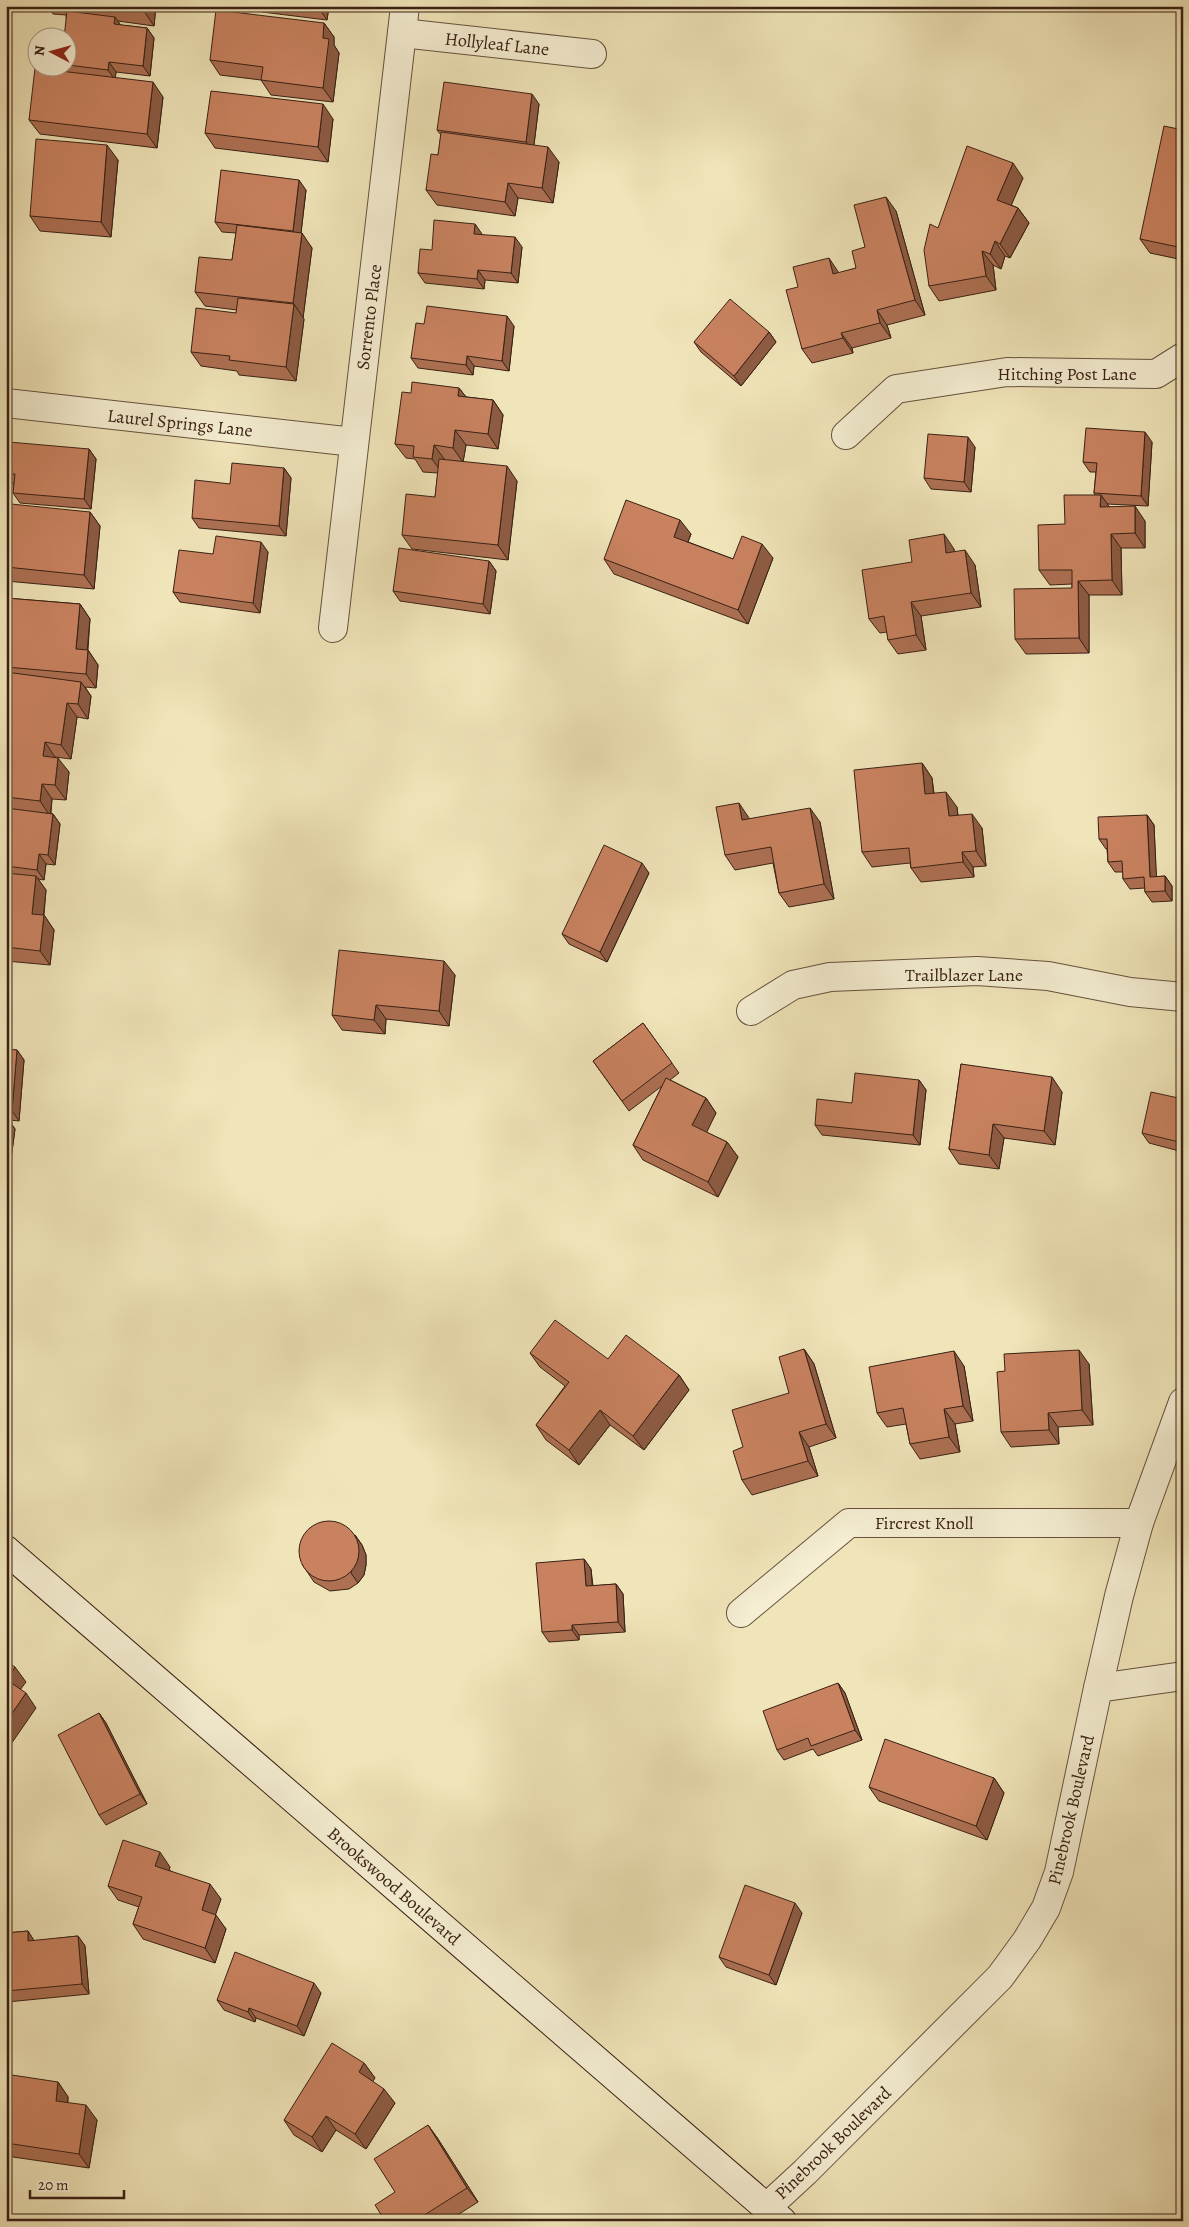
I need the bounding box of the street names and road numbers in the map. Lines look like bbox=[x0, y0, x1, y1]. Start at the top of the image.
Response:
street label: Hollyleaf Lane bbox=[444, 27, 550, 61]
street label: Sorrento Place bbox=[351, 263, 387, 371]
street label: Hitching Post Lane bbox=[997, 362, 1137, 386]
street label: Laurel Springs Lane bbox=[106, 403, 254, 443]
street label: Trailblazer Lane bbox=[905, 963, 1023, 987]
street label: Fircrest Knoll bbox=[875, 1511, 974, 1535]
street label: Pinebrook Boulevard bbox=[1042, 1732, 1100, 1887]
street label: Brookswood Boulevard bbox=[322, 1821, 466, 1951]
street label: Pinebrook Boulevard bbox=[770, 2081, 897, 2205]

